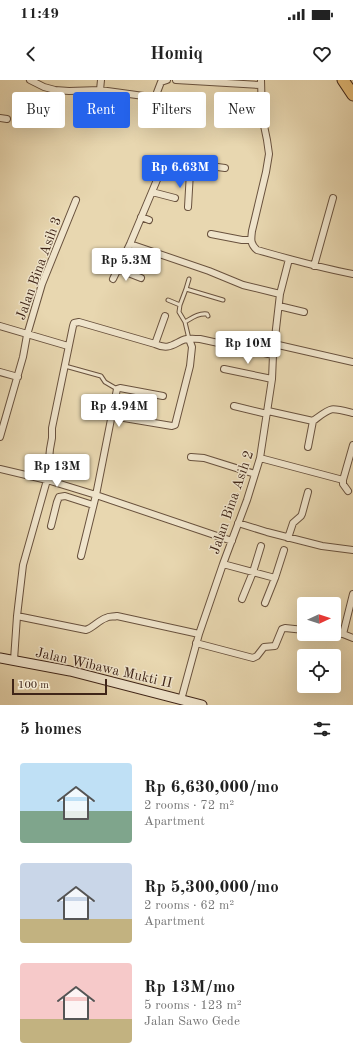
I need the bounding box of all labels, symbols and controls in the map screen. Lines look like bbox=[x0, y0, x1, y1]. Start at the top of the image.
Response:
text: 11:49 bbox=[20, 7, 59, 22]
icon: back bbox=[20, 43, 42, 65]
icon: heart bbox=[311, 43, 333, 65]
text: Homiq bbox=[150, 45, 203, 63]
chip: Buy bbox=[12, 92, 65, 128]
chip: Rent bbox=[73, 92, 130, 128]
chip: Filters bbox=[138, 92, 206, 128]
chip: New bbox=[214, 92, 270, 128]
pin: Rp 6.63M bbox=[139, 155, 221, 189]
text: Rp 6.63M bbox=[151, 161, 209, 174]
street label: Jalan Bina Asih 3 bbox=[14, 215, 64, 322]
pin: Rp 5.3M bbox=[89, 248, 163, 282]
text: Rp 5.3M bbox=[101, 254, 151, 267]
pin: Rp 10M bbox=[215, 331, 281, 365]
text: Rp 10M bbox=[225, 337, 271, 350]
pin: Rp 4.94M bbox=[78, 394, 160, 428]
text: Rp 4.94M bbox=[90, 400, 148, 413]
street label: Jalan Bina Asih 2 bbox=[208, 449, 256, 556]
pin: Rp 13M bbox=[24, 454, 90, 488]
text: Rp 13M bbox=[34, 460, 80, 473]
north arrow bbox=[297, 597, 341, 641]
map controls bbox=[297, 597, 341, 693]
street label: Jalan Wibawa Mukti II bbox=[34, 645, 174, 691]
button: locate bbox=[297, 649, 341, 693]
scale bar bbox=[12, 677, 107, 696]
text: 100 m bbox=[18, 680, 49, 691]
icon: filters bbox=[311, 718, 333, 740]
text: 5 homes bbox=[20, 721, 82, 738]
icon: home bbox=[52, 779, 100, 827]
text: Rp 6,630,000/mo bbox=[144, 779, 279, 796]
text: 2 rooms · 72 m² bbox=[144, 799, 234, 812]
text: Apartment bbox=[144, 815, 205, 828]
icon: home bbox=[52, 879, 100, 927]
text: Rp 5,300,000/mo bbox=[144, 879, 279, 896]
text: 2 rooms · 62 m² bbox=[144, 899, 234, 912]
text: Apartment bbox=[144, 915, 205, 928]
icon: home bbox=[52, 979, 100, 1027]
text: Rp 13M/mo bbox=[144, 979, 235, 996]
text: 5 rooms · 123 m² bbox=[144, 999, 242, 1012]
text: Jalan Sawo Gede bbox=[144, 1015, 240, 1028]

